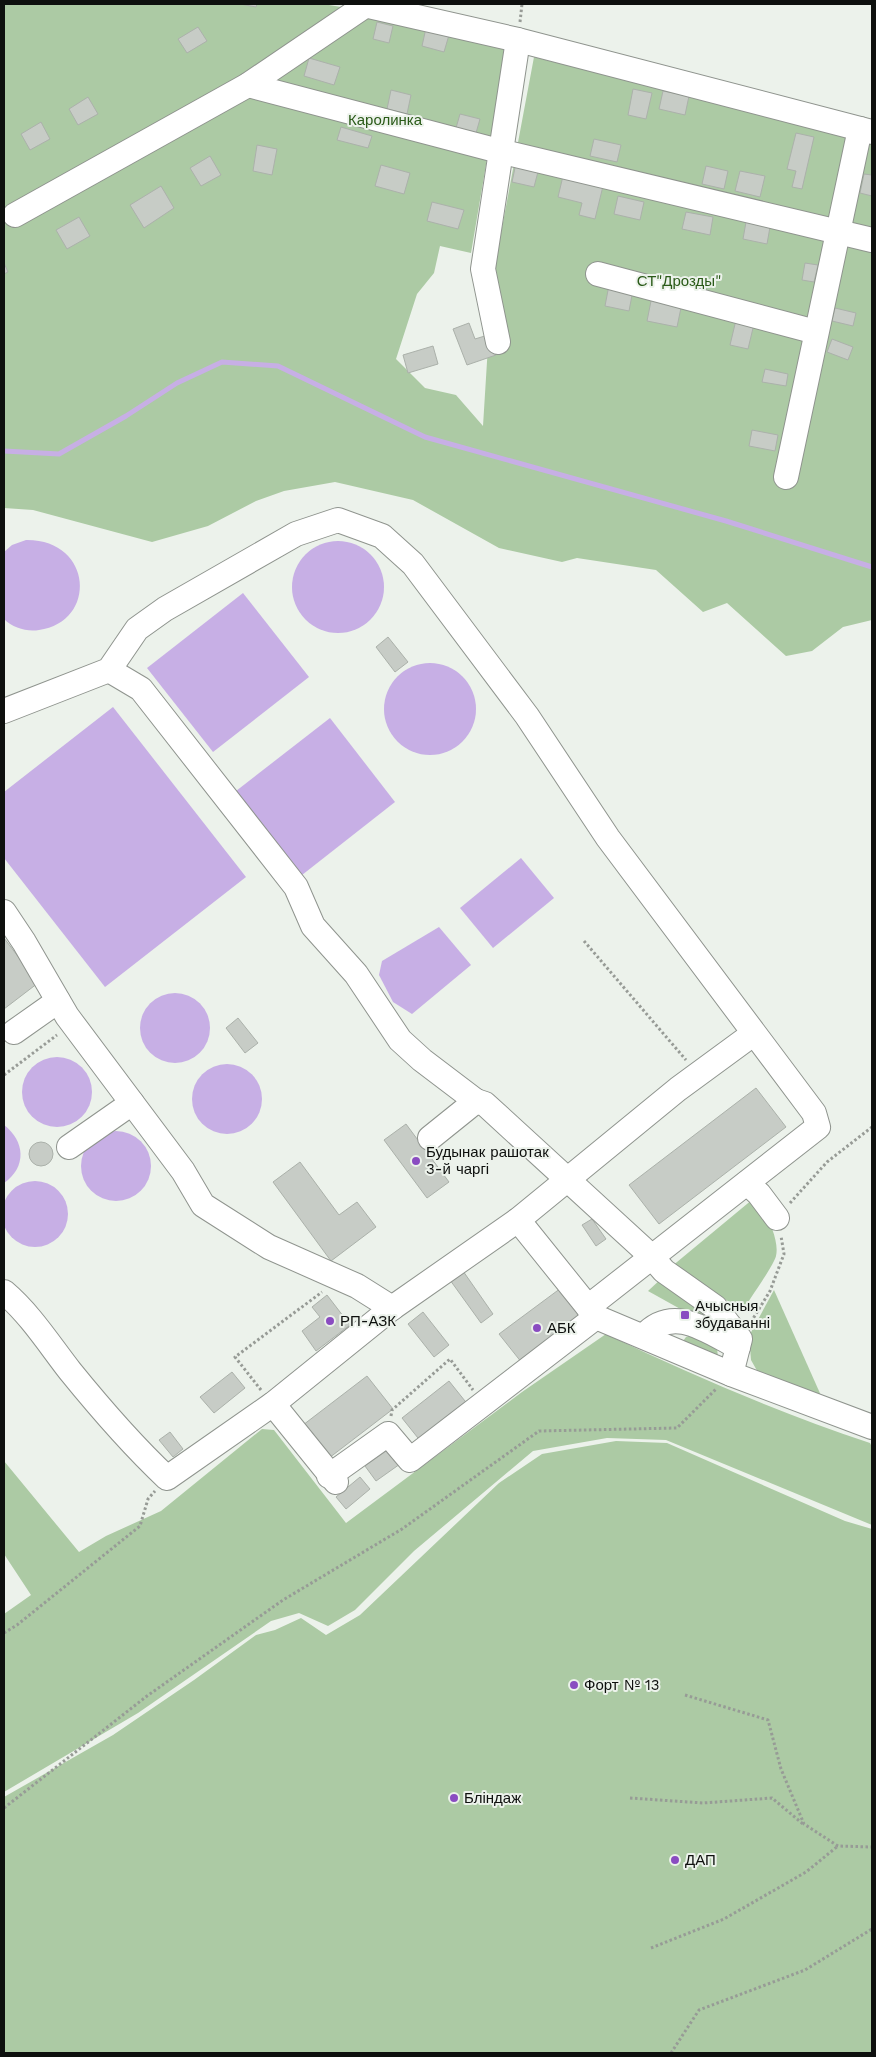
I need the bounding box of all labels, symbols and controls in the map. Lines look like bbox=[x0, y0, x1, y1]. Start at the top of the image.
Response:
park label: Каролинка bbox=[348, 111, 423, 129]
park label: СТ"Дрозды" bbox=[637, 272, 721, 290]
place label: Будынак рашотак 3-й чаргі bbox=[426, 1143, 549, 1178]
marker: Будынак рашотак 3-й чаргі bbox=[410, 1155, 422, 1167]
place label: Ачысныя збудаванні bbox=[695, 1297, 770, 1332]
marker: Ачысныя збудаванні bbox=[679, 1309, 691, 1321]
place label: РП-АЗК bbox=[340, 1312, 396, 1330]
marker: РП-АЗК bbox=[324, 1315, 336, 1327]
place label: АБК bbox=[547, 1319, 576, 1337]
marker: АБК bbox=[531, 1322, 543, 1334]
place label: Форт № 13 bbox=[584, 1676, 660, 1694]
marker: Форт № 13 bbox=[568, 1679, 580, 1691]
place label: Бліндаж bbox=[464, 1789, 521, 1807]
marker: Бліндаж bbox=[448, 1792, 460, 1804]
place label: ДАП bbox=[685, 1851, 716, 1869]
marker: ДАП bbox=[669, 1854, 681, 1866]

